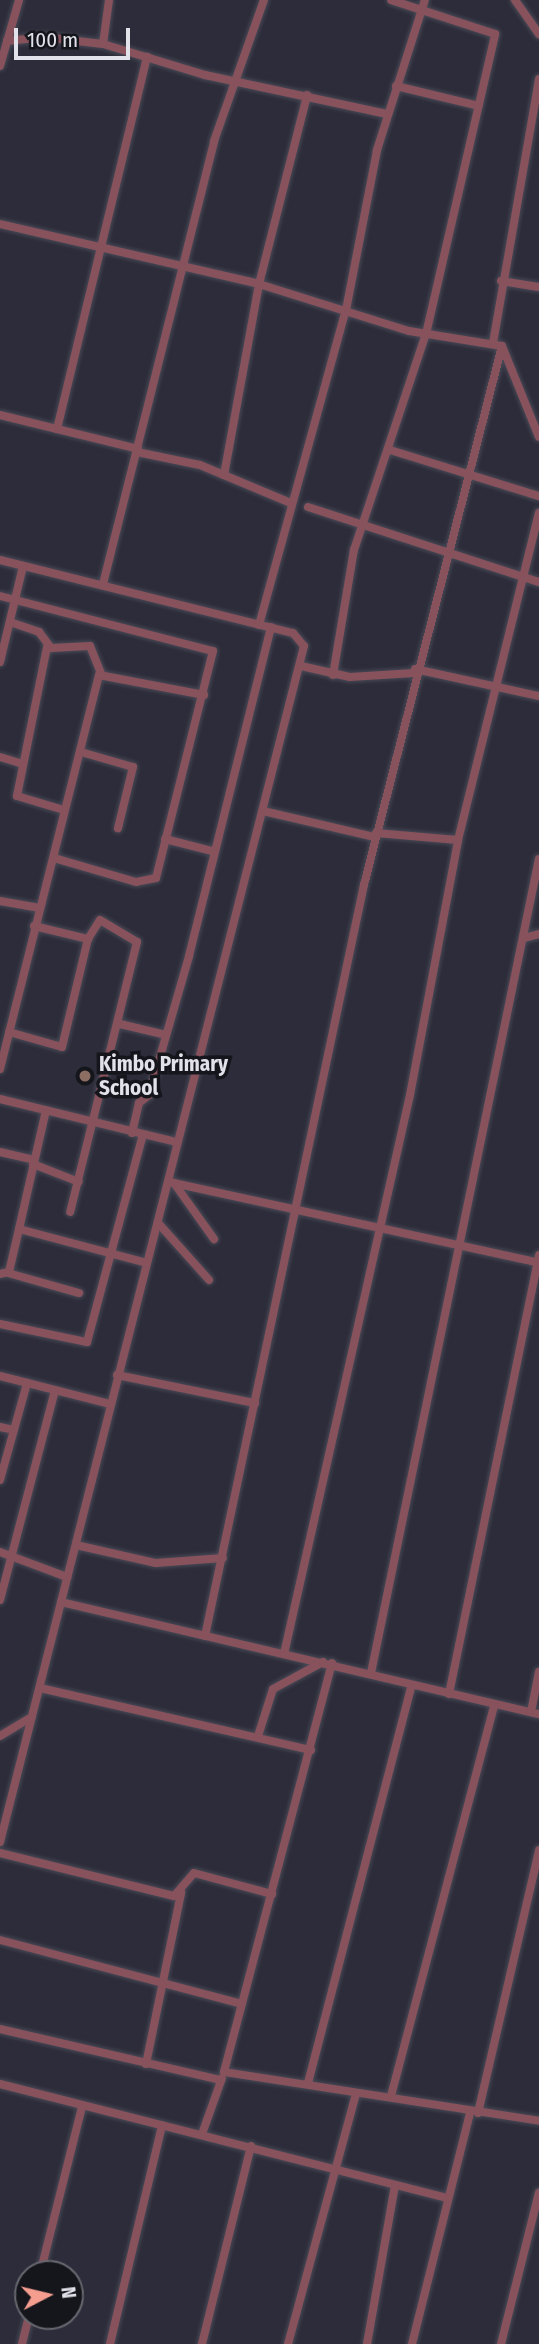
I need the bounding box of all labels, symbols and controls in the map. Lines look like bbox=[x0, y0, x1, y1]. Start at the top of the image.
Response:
scale bar bbox=[18, 14, 133, 58]
text: 100 m bbox=[27, 27, 78, 53]
place label: Kimbo Primary School bbox=[99, 1051, 228, 1101]
marker: Kimbo Primary School bbox=[77, 1068, 93, 1084]
north arrow bbox=[14, 2260, 84, 2330]
text: N bbox=[56, 2286, 80, 2300]

